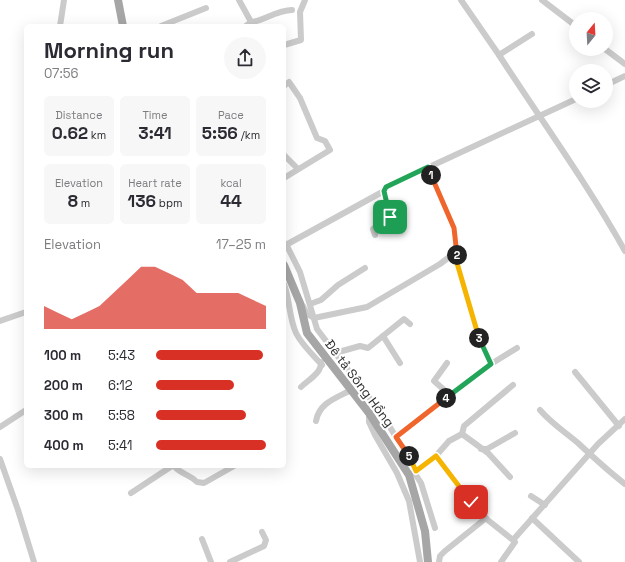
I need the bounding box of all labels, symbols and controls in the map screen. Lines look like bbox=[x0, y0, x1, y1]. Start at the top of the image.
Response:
north arrow bbox=[569, 12, 613, 56]
map controls bbox=[569, 12, 613, 108]
text: Morning run bbox=[44, 36, 174, 64]
button: share bbox=[224, 37, 266, 79]
button: layers bbox=[569, 64, 613, 108]
text: 07:56 bbox=[44, 65, 78, 82]
text: Distance bbox=[56, 108, 102, 122]
text: Time bbox=[142, 108, 168, 122]
text: Pace bbox=[218, 108, 244, 122]
text: 0.62 bbox=[52, 122, 88, 144]
text: 3:41 bbox=[138, 122, 172, 144]
text: 5:56 bbox=[202, 122, 238, 144]
text: km bbox=[88, 128, 106, 142]
text: /km bbox=[238, 128, 260, 142]
pin: 1 bbox=[421, 165, 441, 185]
text: 1 bbox=[429, 168, 433, 182]
text: Elevation bbox=[55, 176, 103, 190]
text: Heart rate bbox=[128, 176, 182, 190]
text: kcal bbox=[220, 176, 242, 190]
text: 8 bbox=[68, 190, 78, 212]
text: 136 bbox=[128, 190, 156, 212]
text: 44 bbox=[220, 190, 242, 212]
text: m bbox=[78, 196, 90, 210]
text: bpm bbox=[156, 196, 183, 210]
pin bbox=[373, 200, 407, 234]
icon: arrive bbox=[379, 206, 401, 228]
text: Elevation bbox=[44, 236, 101, 253]
text: 17–25 m bbox=[216, 236, 266, 253]
pin: 2 bbox=[447, 245, 467, 265]
text: 2 bbox=[454, 248, 460, 262]
pin: 3 bbox=[469, 328, 489, 348]
text: 3 bbox=[476, 331, 482, 345]
street label: Đê tả Sông Hồng bbox=[321, 336, 398, 430]
text: 100 m bbox=[44, 347, 81, 364]
text: 5:43 bbox=[108, 347, 135, 364]
text: 200 m bbox=[44, 377, 83, 394]
text: 6:12 bbox=[108, 377, 133, 394]
pin: 4 bbox=[436, 388, 456, 408]
text: 4 bbox=[443, 391, 450, 405]
text: 300 m bbox=[44, 407, 83, 424]
text: 5:58 bbox=[108, 407, 135, 424]
text: 400 m bbox=[44, 437, 84, 454]
text: 5:41 bbox=[108, 437, 132, 454]
pin: 5 bbox=[399, 446, 419, 466]
text: 5 bbox=[406, 449, 412, 463]
pin bbox=[454, 485, 488, 519]
icon: check bbox=[460, 491, 482, 513]

